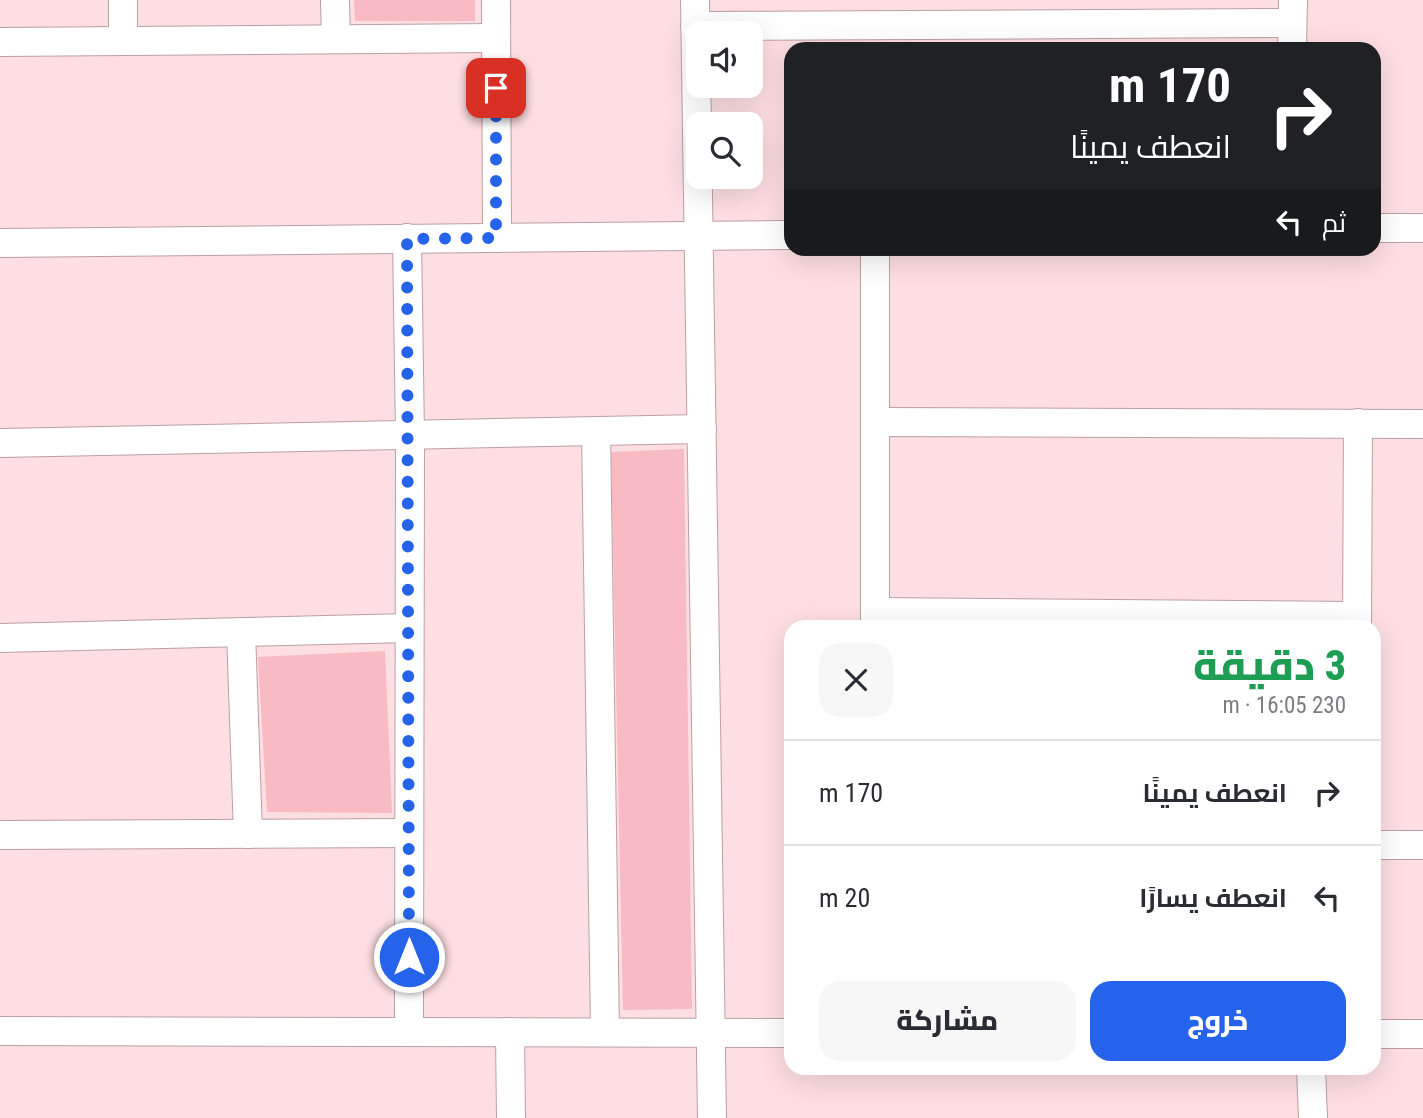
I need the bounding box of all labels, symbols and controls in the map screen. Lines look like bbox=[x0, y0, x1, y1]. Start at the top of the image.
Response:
map controls bbox=[686, 21, 763, 189]
button: sound bbox=[686, 21, 763, 98]
text: 170 m bbox=[1109, 57, 1231, 114]
pin bbox=[466, 58, 526, 118]
icon: arrive bbox=[477, 69, 515, 107]
icon: right bbox=[1255, 70, 1346, 161]
button: search bbox=[686, 112, 763, 189]
text: انعطف يمينًا bbox=[1070, 128, 1231, 166]
icon: left bbox=[1270, 203, 1308, 241]
text: ثم bbox=[1322, 208, 1346, 238]
text: 3 دقيقة bbox=[1193, 641, 1346, 690]
button: close bbox=[819, 643, 893, 717]
text: 230 m · 16:05 bbox=[1222, 692, 1346, 719]
icon: right bbox=[1308, 774, 1346, 812]
text: 170 m bbox=[819, 778, 883, 808]
text: انعطف يمينًا bbox=[1142, 778, 1287, 808]
icon: left bbox=[1308, 879, 1346, 917]
text: 20 m bbox=[819, 883, 870, 913]
text: انعطف يسارًا bbox=[1139, 883, 1287, 913]
position arrow bbox=[372, 920, 446, 994]
button: مشاركة bbox=[819, 981, 1076, 1061]
button: خروج bbox=[1090, 981, 1346, 1061]

